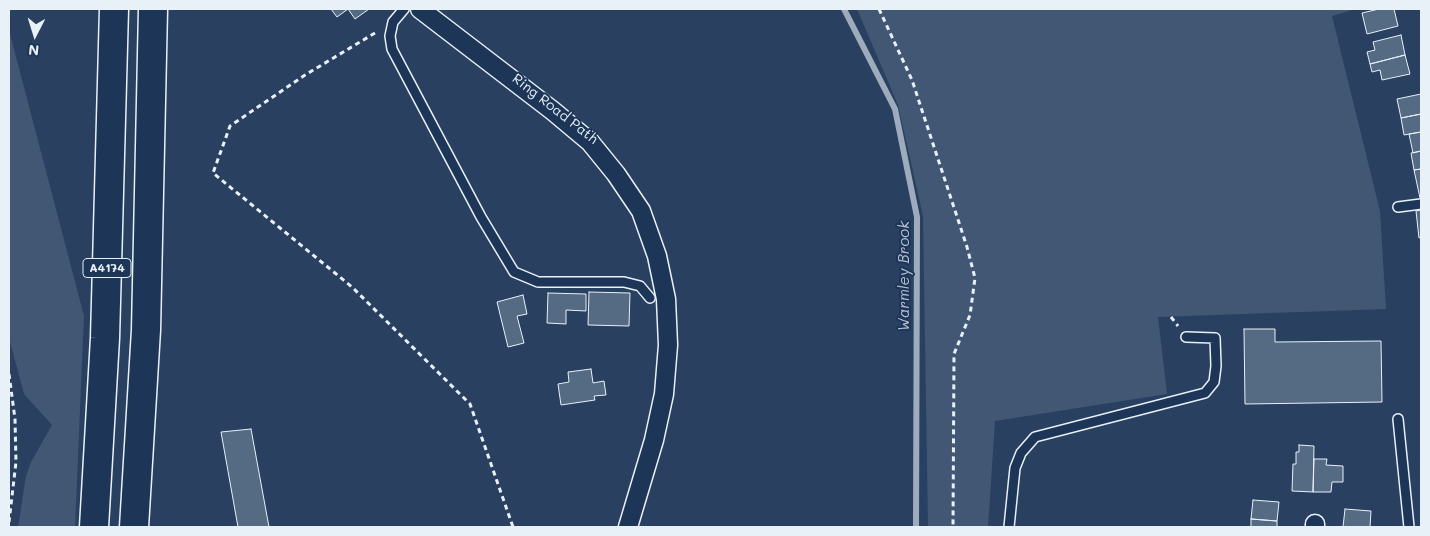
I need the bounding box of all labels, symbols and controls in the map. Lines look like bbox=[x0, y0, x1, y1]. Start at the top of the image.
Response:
north arrow bbox=[10, 10, 60, 60]
text: N bbox=[28, 41, 40, 60]
street label: Ring Road Path bbox=[509, 70, 601, 148]
water label: Warmley Brook bbox=[895, 221, 913, 331]
road number: A4174 bbox=[83, 258, 131, 278]

